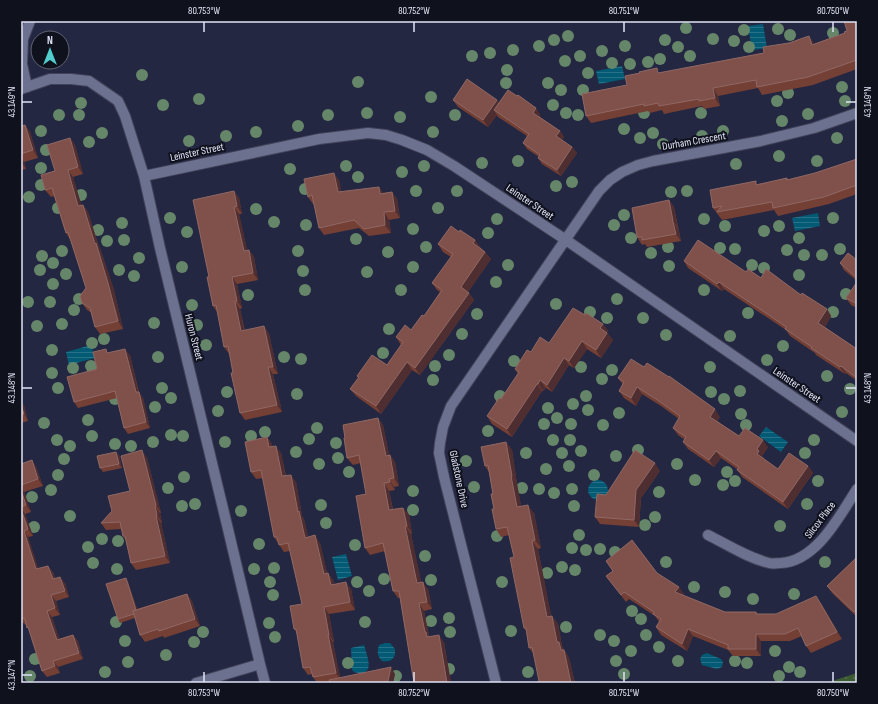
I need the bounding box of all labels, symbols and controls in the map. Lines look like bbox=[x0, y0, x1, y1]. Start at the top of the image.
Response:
text: 80.753°W bbox=[188, 5, 220, 17]
text: 80.752°W bbox=[398, 5, 430, 17]
text: 80.751°W bbox=[609, 5, 640, 17]
text: 80.750°W bbox=[817, 5, 850, 17]
north arrow bbox=[30, 30, 70, 70]
text: N bbox=[47, 34, 53, 47]
text: 43.149°N bbox=[6, 87, 18, 117]
text: 43.149°N bbox=[862, 87, 874, 117]
street label: Durham Crescent bbox=[661, 129, 728, 153]
street label: Leinster Street bbox=[169, 140, 226, 164]
street label: Leinster Street bbox=[504, 181, 557, 223]
street label: Huron Street bbox=[182, 312, 206, 362]
street label: Leinster Street bbox=[771, 364, 824, 406]
text: 43.148°N bbox=[6, 373, 18, 403]
text: 43.148°N bbox=[862, 373, 874, 403]
street label: Gladstone Drive bbox=[447, 449, 471, 509]
street label: Silcox Place bbox=[802, 499, 838, 541]
text: 43.147°N bbox=[6, 660, 18, 690]
text: 80.753°W bbox=[188, 687, 220, 699]
text: 80.752°W bbox=[398, 687, 430, 699]
text: 80.751°W bbox=[609, 687, 640, 699]
text: 80.750°W bbox=[817, 687, 850, 699]

